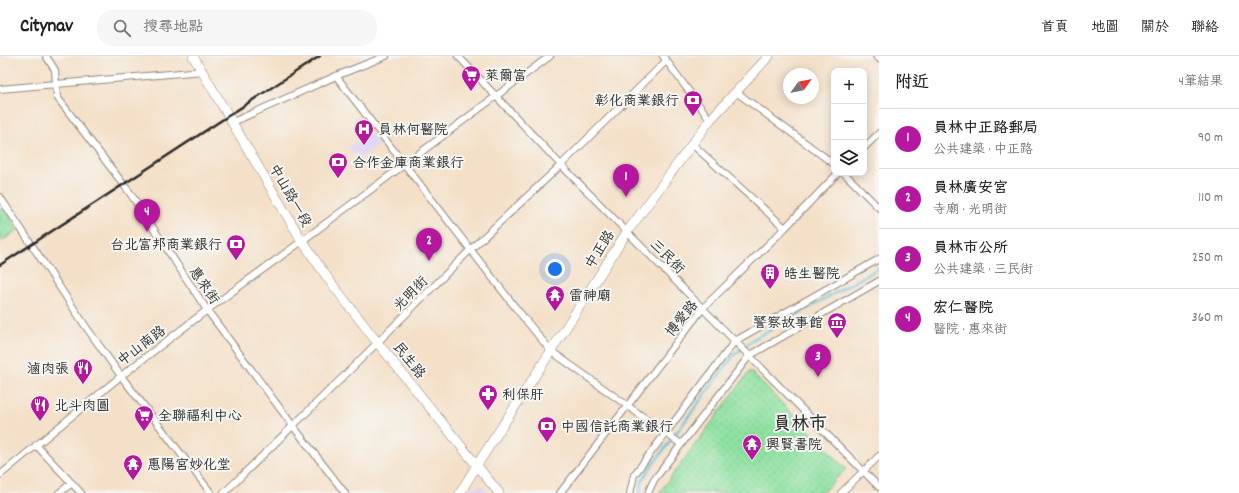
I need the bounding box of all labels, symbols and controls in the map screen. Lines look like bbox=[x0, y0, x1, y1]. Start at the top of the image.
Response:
search box bbox=[97, 10, 377, 46]
text: Citynav bbox=[20, 14, 73, 41]
icon: search bbox=[111, 17, 133, 39]
text: 搜尋地點 bbox=[143, 17, 203, 39]
text: 首頁 bbox=[1041, 18, 1069, 38]
text: 地圖 bbox=[1091, 18, 1119, 38]
text: 關於 bbox=[1141, 18, 1169, 38]
text: 聯絡 bbox=[1191, 18, 1219, 38]
supermarket icon: 萊爾富 bbox=[460, 64, 482, 92]
place label: 萊爾富 bbox=[485, 67, 527, 87]
north arrow bbox=[783, 68, 819, 104]
map controls bbox=[831, 68, 867, 176]
button: + bbox=[831, 68, 867, 104]
text: 附近 bbox=[895, 72, 929, 96]
text: 4筆結果 bbox=[1179, 73, 1223, 92]
bank icon: 彰化商業銀行 bbox=[682, 89, 704, 117]
place label: 彰化商業銀行 bbox=[595, 92, 679, 112]
button: − bbox=[831, 104, 867, 140]
hospital icon: 員林何醫院 bbox=[353, 118, 375, 146]
text: 員林中正路郵局 bbox=[933, 118, 1038, 140]
place label: 員林何醫院 bbox=[378, 121, 448, 141]
text: 1 bbox=[907, 129, 909, 148]
text: 90 m bbox=[1198, 129, 1223, 148]
button: layers bbox=[831, 140, 867, 176]
text: 公共建築 · 中正路 bbox=[933, 141, 1033, 160]
bank icon: 合作金庫商業銀行 bbox=[327, 151, 349, 179]
place label: 合作金庫商業銀行 bbox=[352, 154, 464, 174]
street label: 中山路一段 bbox=[263, 161, 315, 231]
pin: 1 bbox=[613, 164, 639, 197]
text: 員林廣安宮 bbox=[933, 178, 1008, 200]
text: 2 bbox=[905, 189, 911, 208]
text: 110 m bbox=[1198, 189, 1223, 208]
pin: 4 bbox=[134, 199, 160, 232]
text: 寺廟 · 光明街 bbox=[933, 201, 1007, 220]
street label: 中正路 bbox=[581, 227, 620, 273]
pin: 2 bbox=[416, 228, 442, 261]
bank icon: 台北富邦商業銀行 bbox=[225, 233, 247, 261]
street label: 三民街 bbox=[645, 235, 689, 279]
place label: 台北富邦商業銀行 bbox=[110, 236, 222, 256]
text: 員林市公所 bbox=[933, 238, 1008, 260]
text: 3 bbox=[905, 249, 911, 268]
text: 250 m bbox=[1192, 249, 1223, 268]
your location bbox=[545, 259, 565, 279]
text: 公共建築 · 三民街 bbox=[933, 261, 1033, 280]
building icon: 皓生醫院 bbox=[759, 262, 781, 290]
street label: 惠來街 bbox=[183, 263, 223, 309]
place label: 皓生醫院 bbox=[784, 265, 840, 285]
street label: 光明街 bbox=[389, 272, 433, 316]
temple icon: 雷神廟 bbox=[544, 284, 566, 312]
place label: 雷神廟 bbox=[569, 287, 611, 307]
street label: 博愛路 bbox=[662, 297, 704, 342]
text: 宏仁醫院 bbox=[933, 298, 993, 320]
text: 4 bbox=[905, 309, 911, 328]
text: 360 m bbox=[1192, 309, 1223, 328]
museum icon: 警察故事館 bbox=[826, 311, 848, 339]
place label: 警察故事館 bbox=[753, 314, 823, 334]
text: 醫院 · 惠來街 bbox=[933, 321, 1007, 340]
street label: 中山南路 bbox=[114, 322, 171, 371]
street label: 民生路 bbox=[387, 339, 429, 384]
pin: 3 bbox=[805, 344, 831, 377]
restaurant icon: 滷肉張 bbox=[72, 357, 94, 385]
place label: 滷肉張 bbox=[27, 360, 69, 380]
pharmacy icon: 利保肝 bbox=[477, 383, 499, 411]
place label: 利保肝 bbox=[502, 386, 544, 406]
restaurant icon: 北斗肉圓 bbox=[29, 394, 51, 422]
place label: 北斗肉圓 bbox=[54, 397, 110, 417]
supermarket icon: 全聯福利中心 bbox=[133, 404, 155, 432]
place label: 全聯福利中心 bbox=[158, 407, 242, 427]
district label: 員林市 bbox=[773, 413, 827, 438]
bank icon: 中國信託商業銀行 bbox=[536, 415, 558, 443]
place label: 中國信託商業銀行 bbox=[561, 418, 673, 438]
temple icon: 興賢書院 bbox=[741, 433, 763, 461]
place label: 興賢書院 bbox=[766, 436, 822, 456]
temple icon: 惠陽宮妙化堂 bbox=[122, 453, 144, 481]
place label: 惠陽宮妙化堂 bbox=[147, 456, 231, 476]

